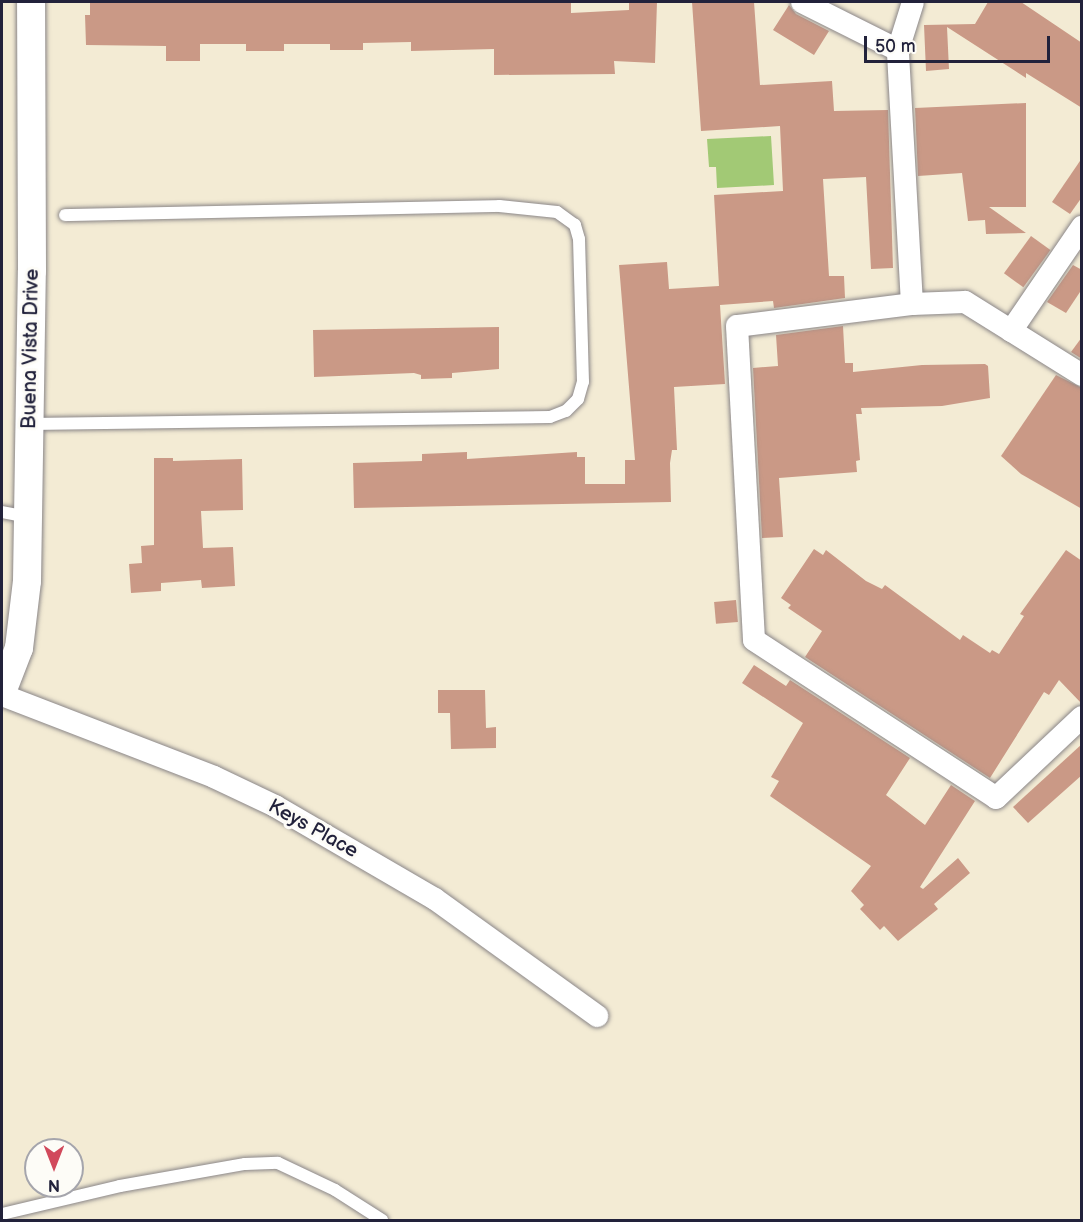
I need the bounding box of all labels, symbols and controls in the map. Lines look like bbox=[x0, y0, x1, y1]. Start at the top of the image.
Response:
scale bar bbox=[867, 24, 1053, 62]
text: 50 m bbox=[875, 36, 916, 57]
street label: Buena Vista Drive bbox=[18, 268, 44, 430]
street label: Keys Place bbox=[264, 794, 362, 864]
north arrow bbox=[24, 1138, 84, 1198]
text: N bbox=[48, 1175, 60, 1194]

